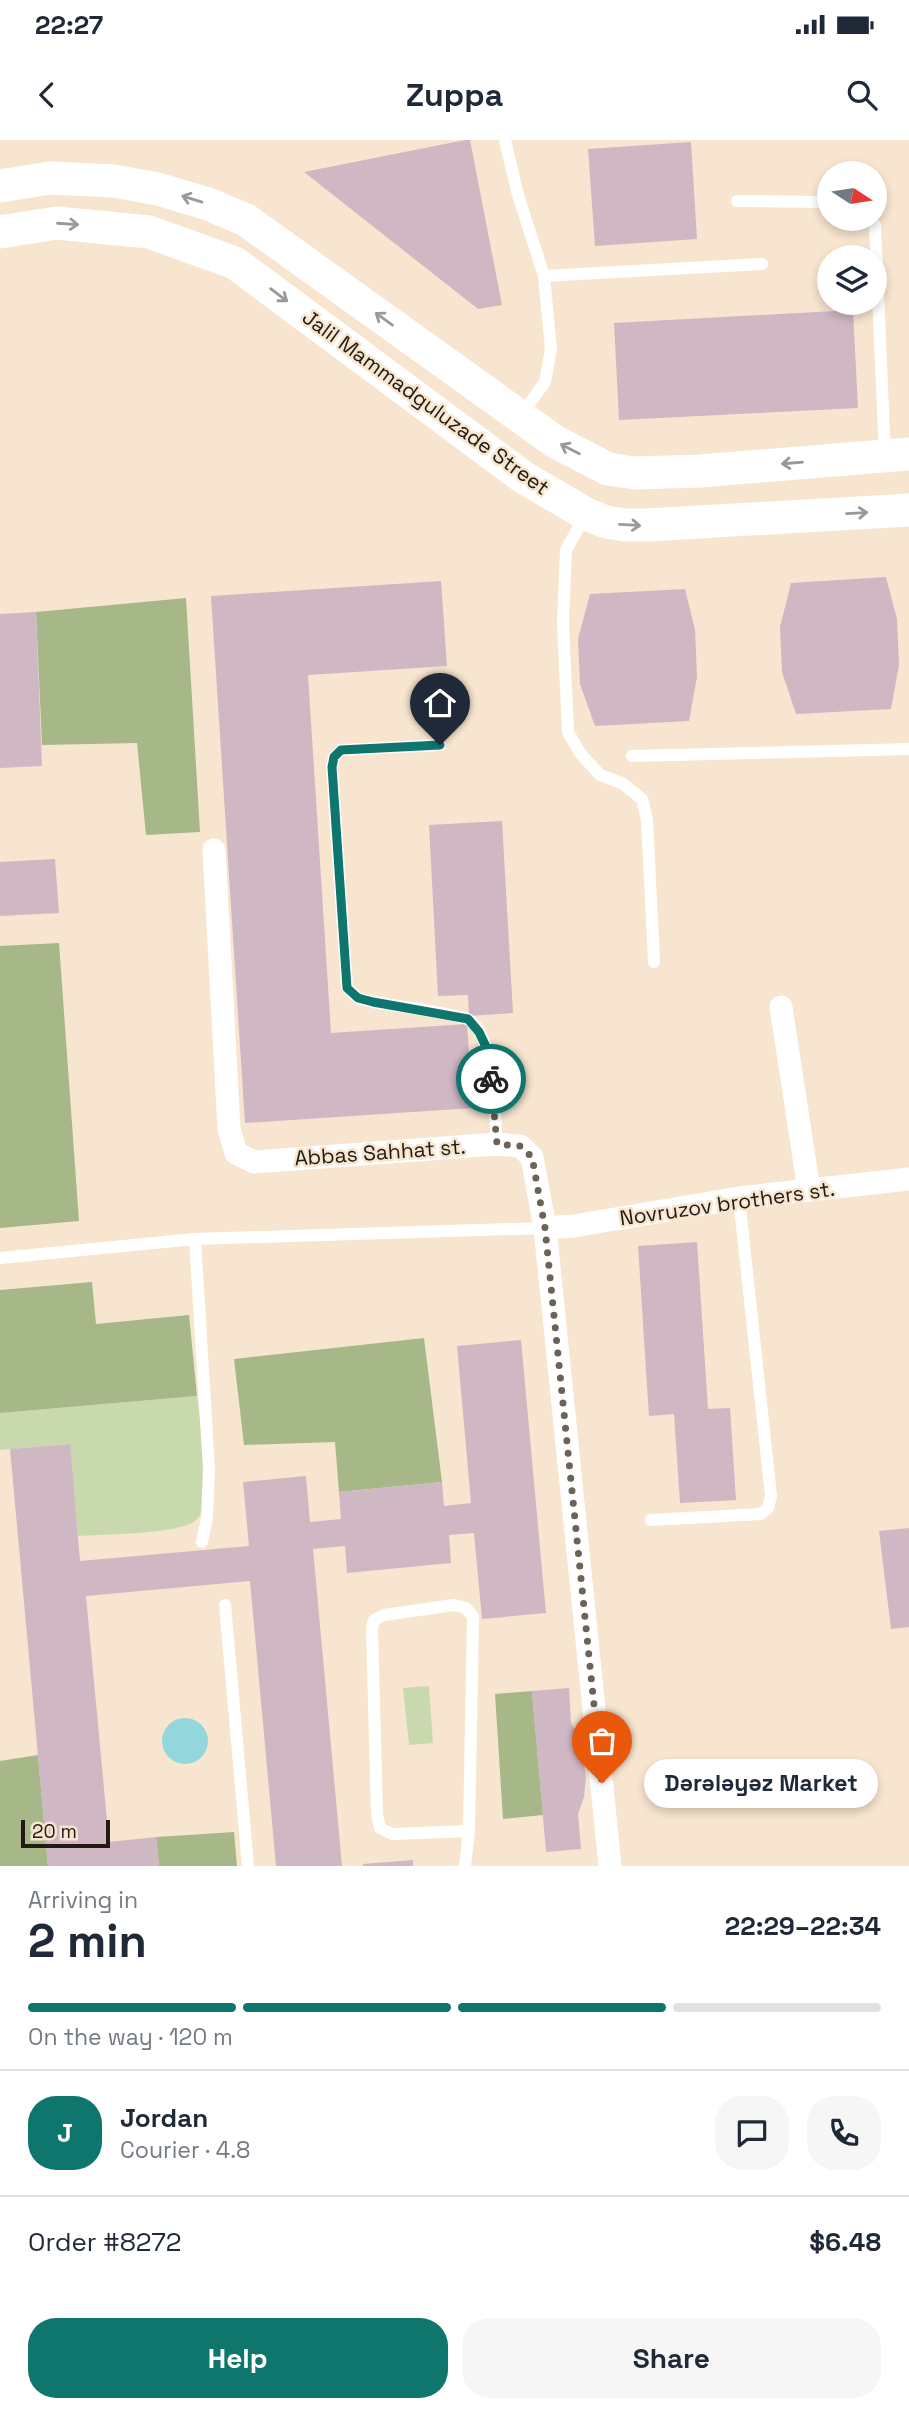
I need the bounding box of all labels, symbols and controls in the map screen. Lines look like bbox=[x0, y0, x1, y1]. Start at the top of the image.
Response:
text: 22:27 bbox=[35, 8, 103, 42]
text: Zuppa bbox=[406, 75, 503, 115]
icon: back bbox=[28, 76, 66, 114]
icon: search bbox=[843, 76, 881, 114]
north arrow bbox=[817, 161, 887, 231]
map controls bbox=[817, 161, 887, 315]
one-way arrow bbox=[182, 191, 204, 204]
one-way arrow bbox=[56, 218, 78, 231]
button: layers bbox=[817, 245, 887, 315]
one-way arrow bbox=[269, 287, 288, 302]
street label: Jalil Mammadguluzade Street bbox=[297, 303, 555, 501]
one-way arrow bbox=[375, 312, 394, 326]
one-way arrow bbox=[560, 442, 581, 456]
one-way arrow bbox=[782, 457, 804, 470]
one-way arrow bbox=[845, 507, 868, 520]
one-way arrow bbox=[618, 518, 641, 531]
pin bbox=[410, 673, 470, 745]
icon: home bbox=[421, 684, 459, 722]
courier bbox=[456, 1044, 526, 1114]
icon: bike bbox=[472, 1060, 510, 1098]
street label: Abbas Sahhat st. bbox=[293, 1133, 467, 1171]
street label: Novruzov brothers st. bbox=[618, 1175, 836, 1231]
pin bbox=[572, 1711, 632, 1783]
icon: bag bbox=[583, 1722, 621, 1760]
callout: Dərələyəz Market bbox=[644, 1758, 878, 1808]
text: Dərələyəz Market bbox=[664, 1768, 858, 1798]
scale bar bbox=[21, 1817, 110, 1849]
text: 20 m bbox=[32, 1819, 77, 1844]
text: Arriving in bbox=[28, 1885, 138, 1915]
text: 22:29–22:34 bbox=[725, 1909, 881, 1943]
text: 2 min bbox=[28, 1912, 147, 1970]
text: On the way · 120 m bbox=[28, 2022, 233, 2052]
button: chat bbox=[715, 2096, 789, 2170]
button: phone bbox=[807, 2096, 881, 2170]
text: Jordan bbox=[120, 2101, 208, 2135]
text: J bbox=[57, 2116, 73, 2150]
text: Courier · 4.8 bbox=[120, 2135, 250, 2165]
text: Order #8272 bbox=[28, 2225, 181, 2259]
text: $6.48 bbox=[809, 2225, 881, 2259]
button: Help bbox=[28, 2318, 448, 2398]
button: Share bbox=[462, 2318, 881, 2398]

